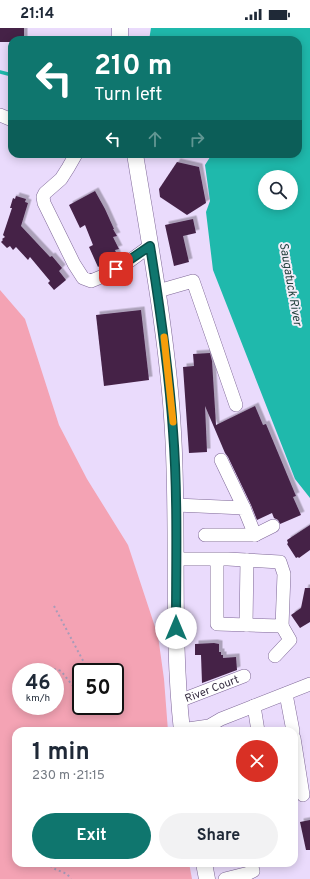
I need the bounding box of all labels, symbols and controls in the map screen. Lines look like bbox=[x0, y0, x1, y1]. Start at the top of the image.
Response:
text: 21:14 bbox=[20, 5, 54, 24]
text: 210 m bbox=[94, 49, 172, 85]
icon: left bbox=[28, 52, 80, 104]
text: Turn left bbox=[94, 84, 162, 107]
icon: left bbox=[102, 128, 124, 150]
icon: ahead bbox=[144, 128, 166, 150]
icon: right bbox=[186, 128, 208, 150]
map controls bbox=[258, 170, 298, 210]
button: search bbox=[258, 170, 298, 210]
water label: Saugatuck River bbox=[275, 241, 305, 328]
pin bbox=[99, 252, 133, 286]
icon: arrive bbox=[105, 258, 127, 280]
position arrow bbox=[155, 607, 197, 649]
speed limit sign: 50 bbox=[72, 663, 124, 715]
text: 46 bbox=[25, 671, 51, 697]
street label: River Court bbox=[183, 673, 241, 706]
text: km/h bbox=[26, 692, 50, 705]
text: 1 min bbox=[32, 738, 90, 768]
button: close bbox=[236, 740, 278, 782]
text: 230 m · 21:15 bbox=[32, 768, 105, 784]
button: Exit bbox=[32, 813, 151, 859]
button: Share bbox=[159, 813, 278, 859]

